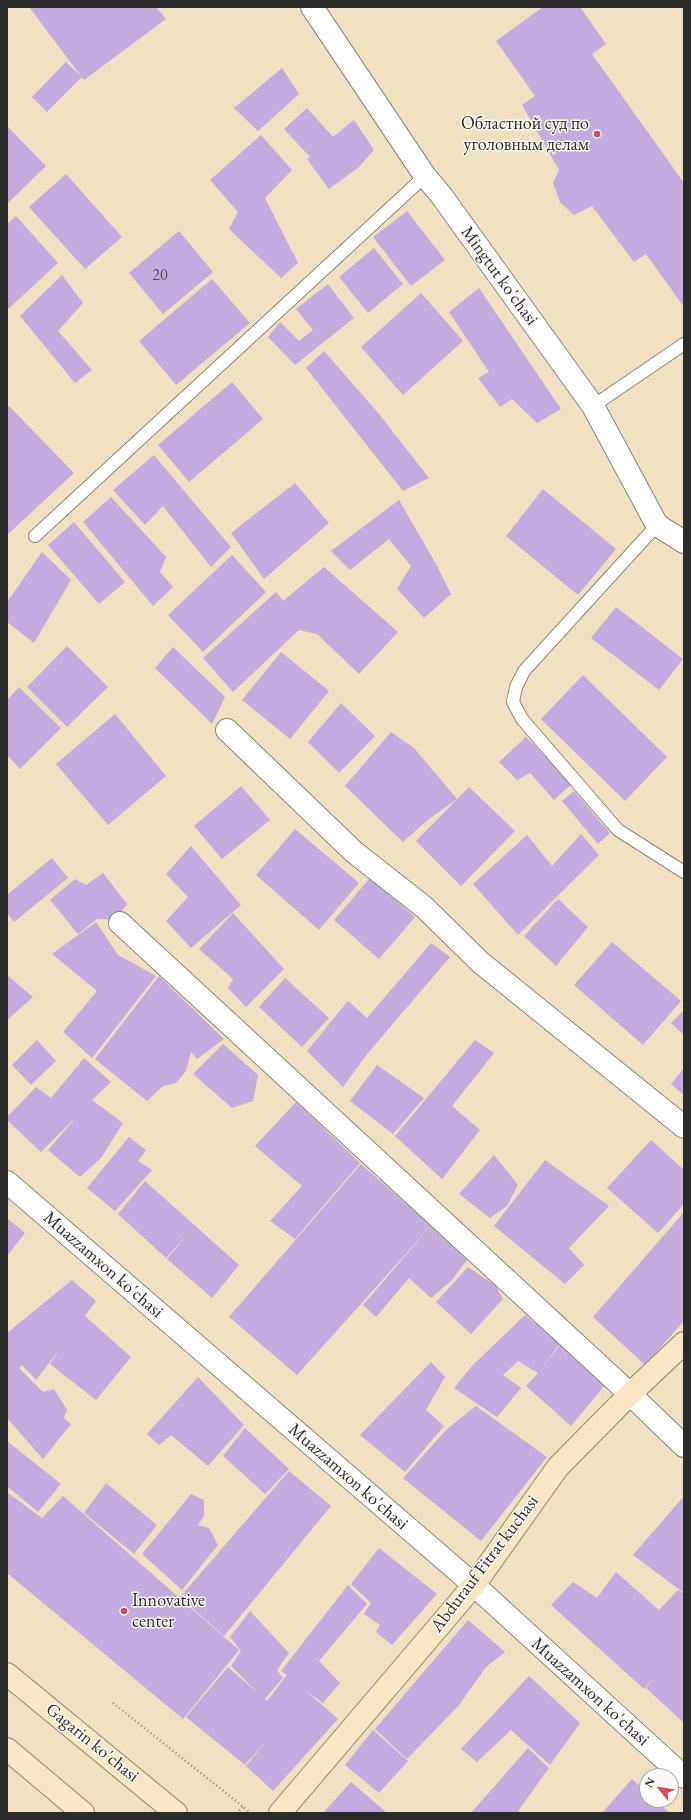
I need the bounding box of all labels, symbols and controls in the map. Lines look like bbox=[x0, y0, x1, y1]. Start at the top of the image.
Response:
place label: Областной суд по уголовным делам bbox=[461, 113, 589, 156]
marker: Областной суд по уголовным делам bbox=[592, 129, 602, 139]
street label: Mingtut ko'chasi bbox=[456, 222, 542, 330]
house number: 20 bbox=[152, 266, 168, 286]
street label: Muazzamxon ko'chasi bbox=[39, 1207, 167, 1323]
street label: Muazzamxon ko'chasi bbox=[284, 1419, 412, 1535]
street label: Abdurauf Fitrat kuchasi bbox=[426, 1491, 544, 1637]
place label: Innovative center bbox=[132, 1590, 205, 1632]
marker: Innovative center bbox=[119, 1606, 129, 1616]
street label: Muazzamxon ko'chasi bbox=[526, 1633, 654, 1751]
street label: Gagarin ko'chasi bbox=[41, 1699, 143, 1787]
north arrow bbox=[639, 1768, 679, 1808]
text: N bbox=[641, 1775, 658, 1790]

